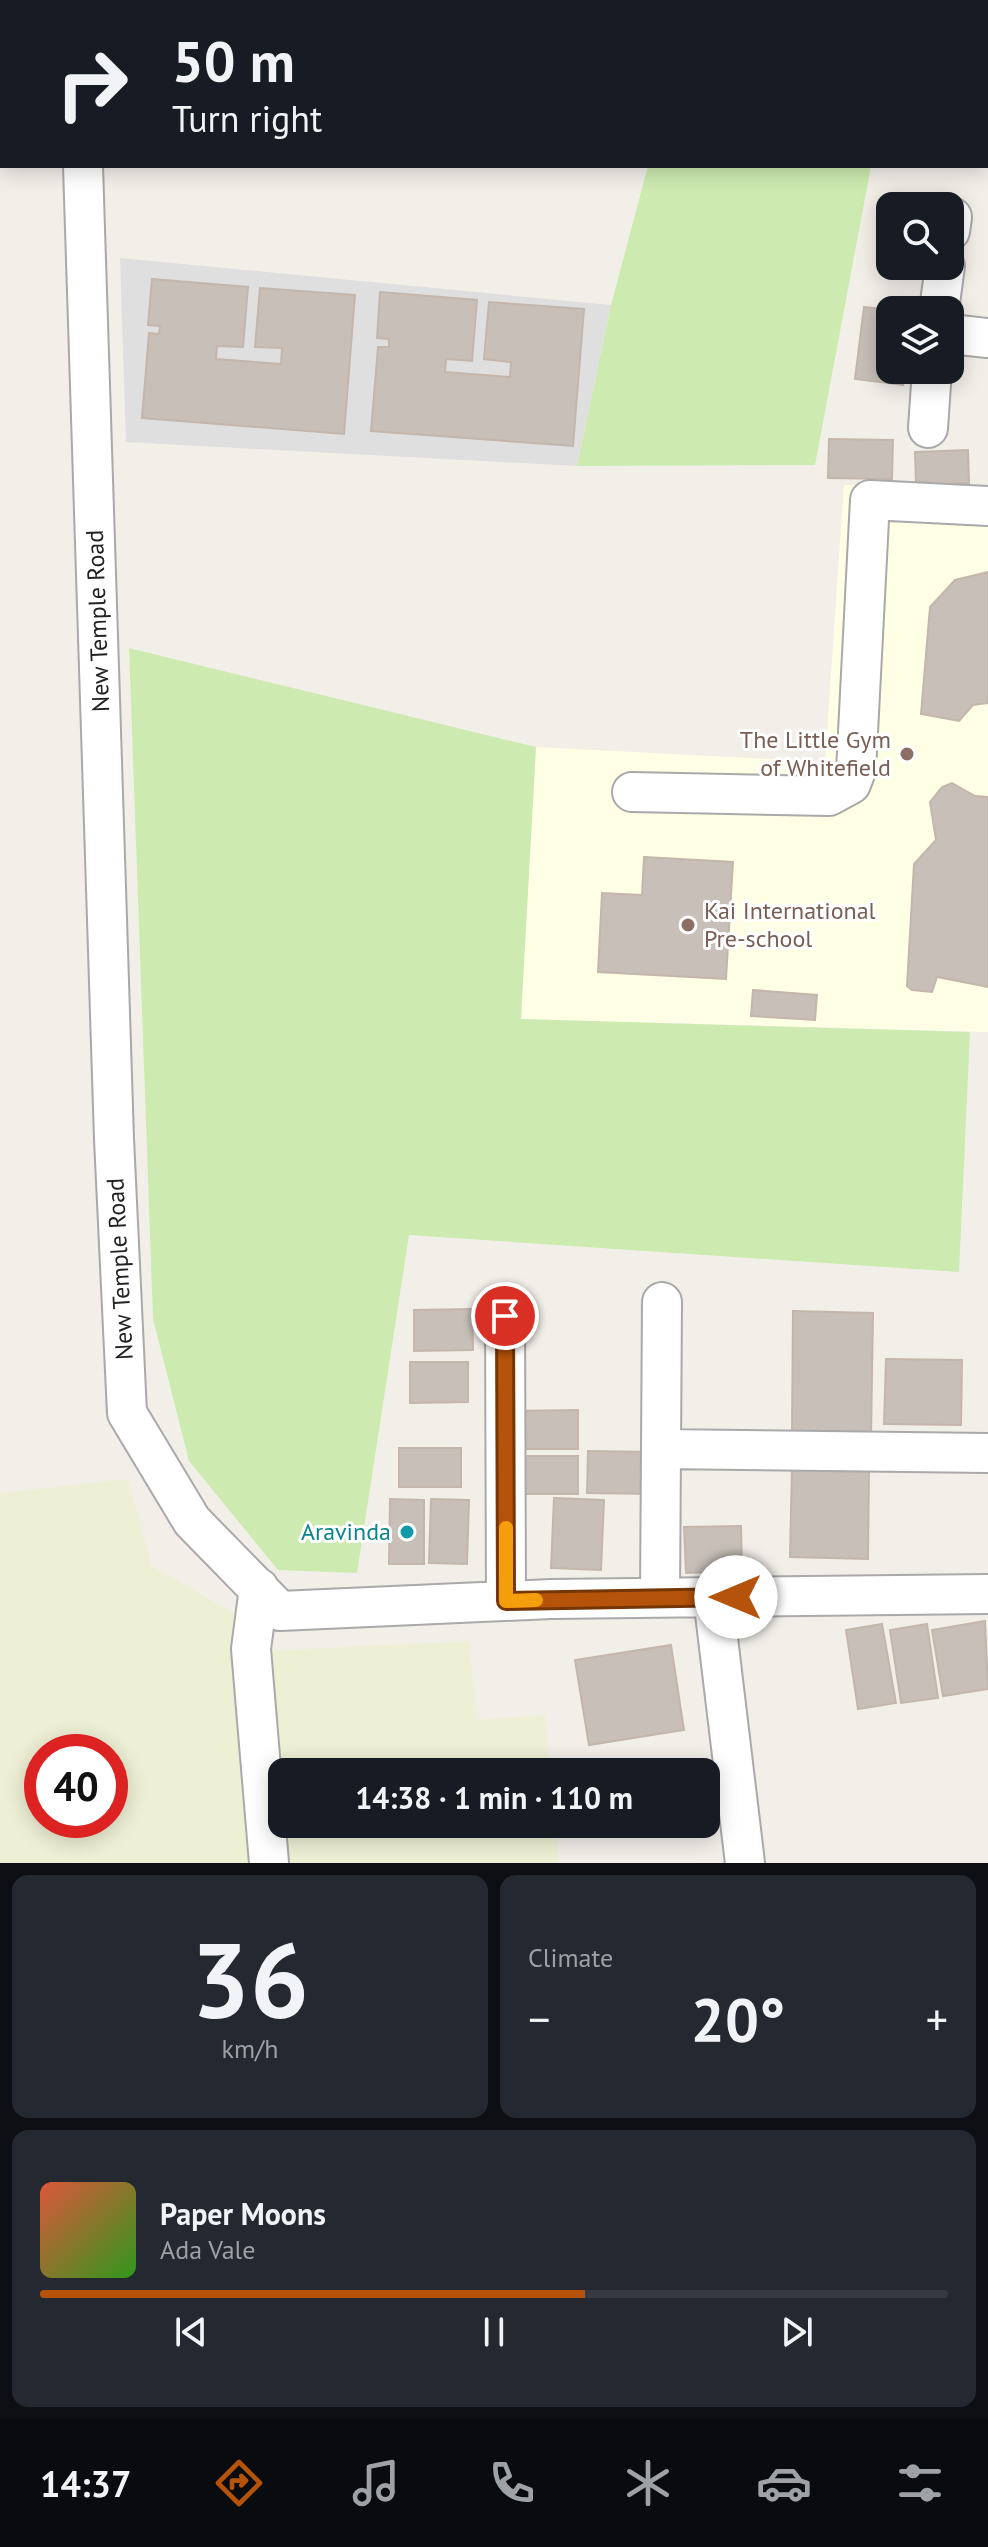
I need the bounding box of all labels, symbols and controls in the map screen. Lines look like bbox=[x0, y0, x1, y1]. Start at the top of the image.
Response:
text: 50 m bbox=[172, 25, 295, 97]
icon: right bbox=[40, 32, 144, 136]
text: Turn right bbox=[172, 95, 322, 142]
map controls bbox=[876, 192, 964, 384]
button: search bbox=[876, 192, 964, 280]
button: layers bbox=[876, 296, 964, 384]
street label: New Temple Road bbox=[79, 529, 116, 713]
place label: The Little Gym of Whitefield bbox=[740, 724, 891, 783]
marker: The Little Gym of Whitefield bbox=[898, 745, 916, 763]
place label: Kai International Pre-school bbox=[704, 895, 876, 954]
marker: Kai International Pre-school bbox=[679, 916, 697, 934]
street label: New Temple Road bbox=[99, 1177, 140, 1361]
pin bbox=[471, 1282, 539, 1350]
icon: arrive bbox=[483, 1294, 527, 1338]
place label: Aravinda bbox=[301, 1516, 391, 1547]
marker: Aravinda bbox=[398, 1523, 416, 1541]
position arrow bbox=[694, 1555, 778, 1639]
speed limit sign: 40 bbox=[24, 1734, 128, 1838]
text: 14:38 · 1 min · 110 m bbox=[355, 1778, 633, 1817]
text: 36 bbox=[191, 1912, 309, 2047]
text: Climate bbox=[528, 1941, 613, 1974]
text: 20° bbox=[691, 1980, 785, 2058]
text: − bbox=[528, 1990, 550, 2047]
text: + bbox=[926, 1990, 948, 2047]
text: km/h bbox=[222, 2032, 279, 2065]
text: Paper Moons bbox=[160, 2194, 326, 2233]
text: Ada Vale bbox=[160, 2233, 255, 2266]
icon: previous bbox=[169, 2310, 213, 2354]
icon: pause bbox=[472, 2310, 516, 2354]
icon: next bbox=[775, 2310, 819, 2354]
icon: directions bbox=[211, 2455, 267, 2511]
icon: music bbox=[348, 2455, 404, 2511]
icon: phone bbox=[484, 2455, 540, 2511]
icon: climate bbox=[620, 2455, 676, 2511]
icon: car bbox=[756, 2455, 812, 2511]
icon: filters bbox=[892, 2455, 948, 2511]
text: 14:37 bbox=[40, 2460, 131, 2507]

